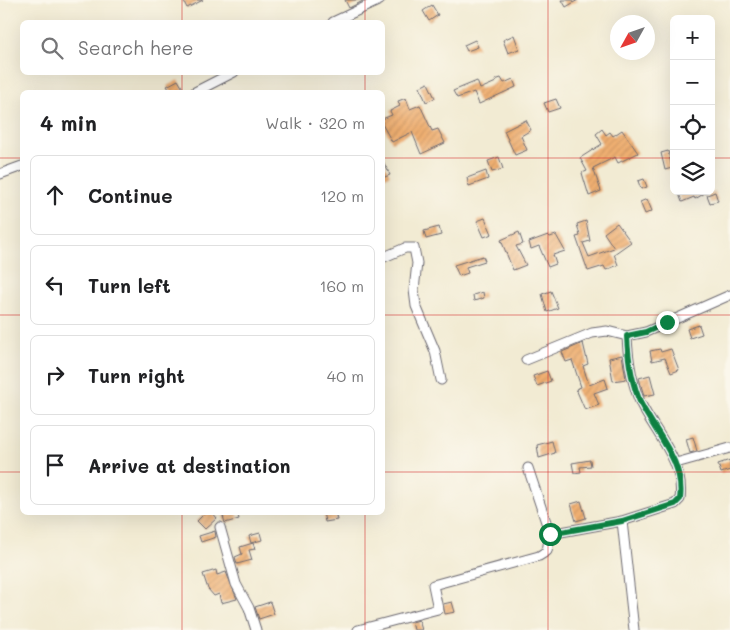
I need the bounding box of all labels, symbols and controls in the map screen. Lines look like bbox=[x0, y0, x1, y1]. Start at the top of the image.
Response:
north arrow bbox=[610, 15, 655, 60]
map controls bbox=[670, 15, 715, 195]
button: + bbox=[670, 15, 715, 60]
search box bbox=[20, 20, 385, 75]
icon: search bbox=[38, 34, 66, 62]
text: Search here bbox=[78, 35, 194, 60]
button: − bbox=[670, 60, 715, 105]
button: locate bbox=[670, 105, 715, 150]
text: 4 min bbox=[40, 109, 97, 136]
text: Walk · 320 m bbox=[265, 112, 365, 133]
button: layers bbox=[670, 150, 715, 195]
icon: ahead bbox=[41, 181, 69, 209]
text: Continue bbox=[88, 183, 173, 208]
text: 120 m bbox=[320, 185, 364, 206]
icon: left bbox=[41, 271, 69, 299]
text: Turn left bbox=[88, 273, 171, 298]
text: 160 m bbox=[319, 275, 364, 296]
route end bbox=[656, 311, 679, 334]
icon: right bbox=[41, 361, 69, 389]
text: Turn right bbox=[88, 363, 185, 388]
text: 40 m bbox=[327, 365, 364, 386]
icon: arrive bbox=[41, 451, 69, 479]
text: Arrive at destination bbox=[88, 453, 291, 478]
route start bbox=[539, 523, 562, 546]

